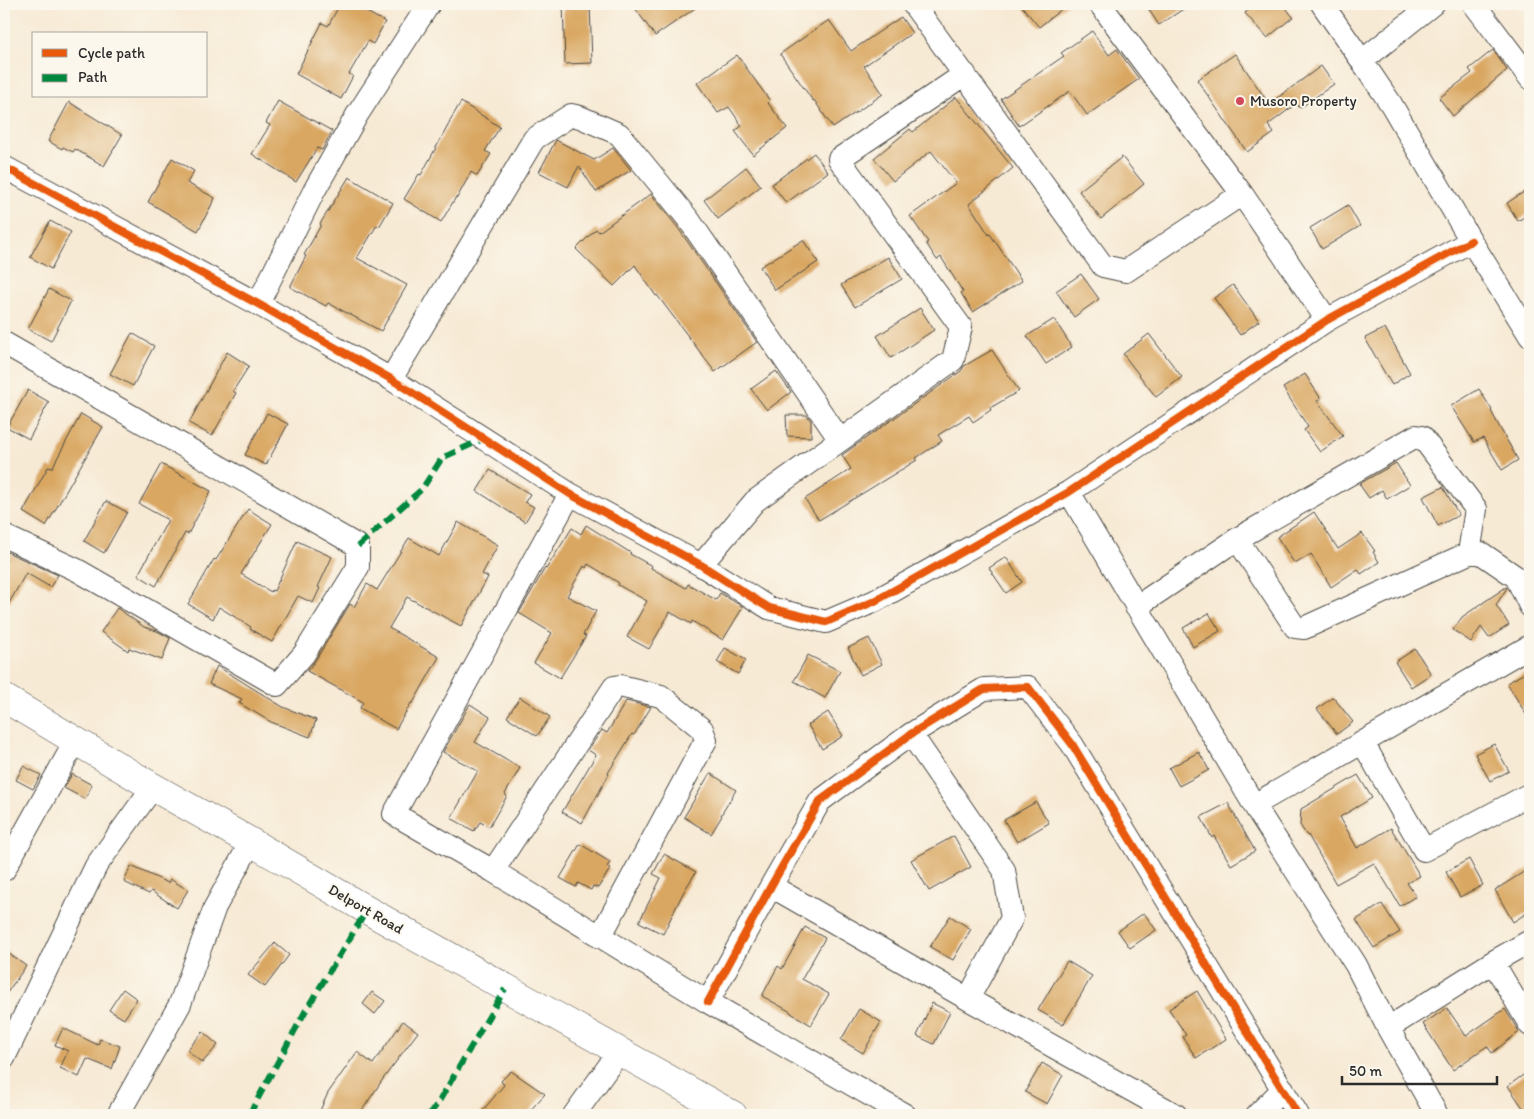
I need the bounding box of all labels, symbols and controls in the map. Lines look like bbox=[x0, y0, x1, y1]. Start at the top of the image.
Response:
legend bbox=[32, 32, 208, 98]
text: Cycle path bbox=[78, 44, 145, 62]
text: Path bbox=[78, 68, 107, 86]
place label: Musoro Property bbox=[1250, 92, 1357, 110]
marker: Musoro Property bbox=[1234, 95, 1246, 107]
street label: Delport Road bbox=[325, 880, 407, 938]
scale bar bbox=[1342, 1054, 1496, 1086]
text: 50 m bbox=[1349, 1062, 1382, 1080]

